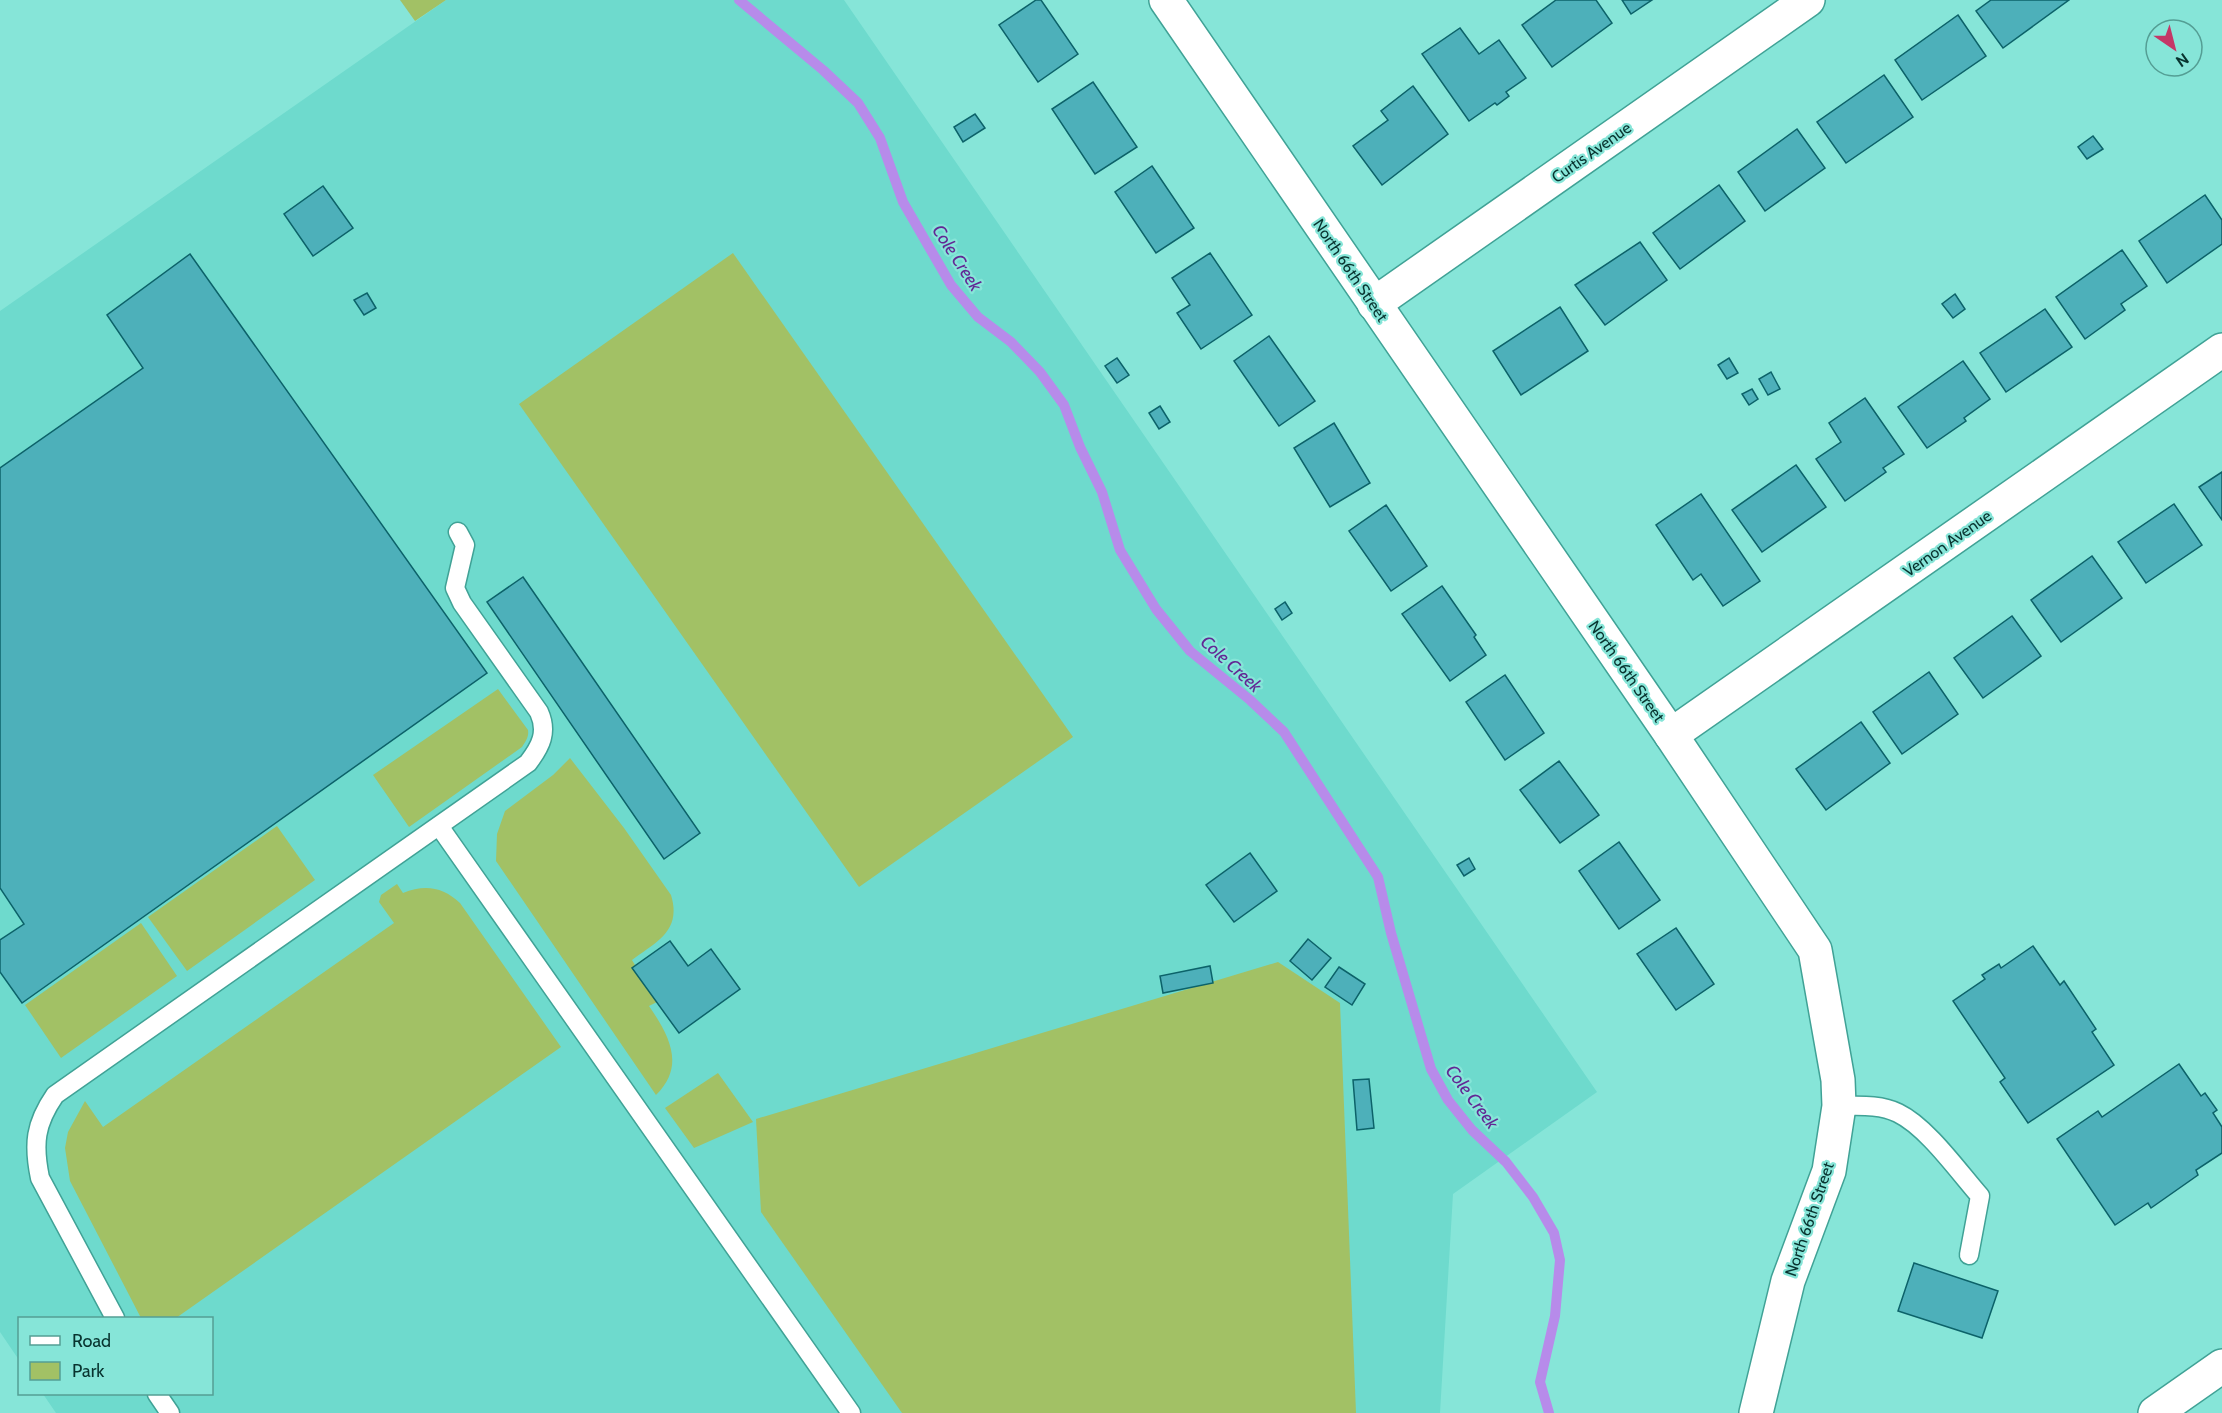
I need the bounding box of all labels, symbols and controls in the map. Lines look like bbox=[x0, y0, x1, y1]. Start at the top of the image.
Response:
north arrow bbox=[2144, 18, 2204, 78]
text: N bbox=[2172, 49, 2192, 71]
street label: Curtis Avenue bbox=[1548, 118, 1635, 187]
street label: North 66th Street bbox=[1309, 215, 1392, 326]
water label: Cole Creek bbox=[927, 221, 987, 296]
street label: Vernon Avenue bbox=[1900, 506, 1995, 581]
street label: North 66th Street bbox=[1585, 617, 1669, 726]
water label: Cole Creek bbox=[1196, 631, 1267, 698]
water label: Cole Creek bbox=[1441, 1060, 1504, 1135]
street label: North 66th Street bbox=[1781, 1159, 1838, 1279]
legend bbox=[18, 1317, 213, 1395]
text: Road bbox=[72, 1330, 111, 1352]
text: Park bbox=[72, 1360, 105, 1382]

